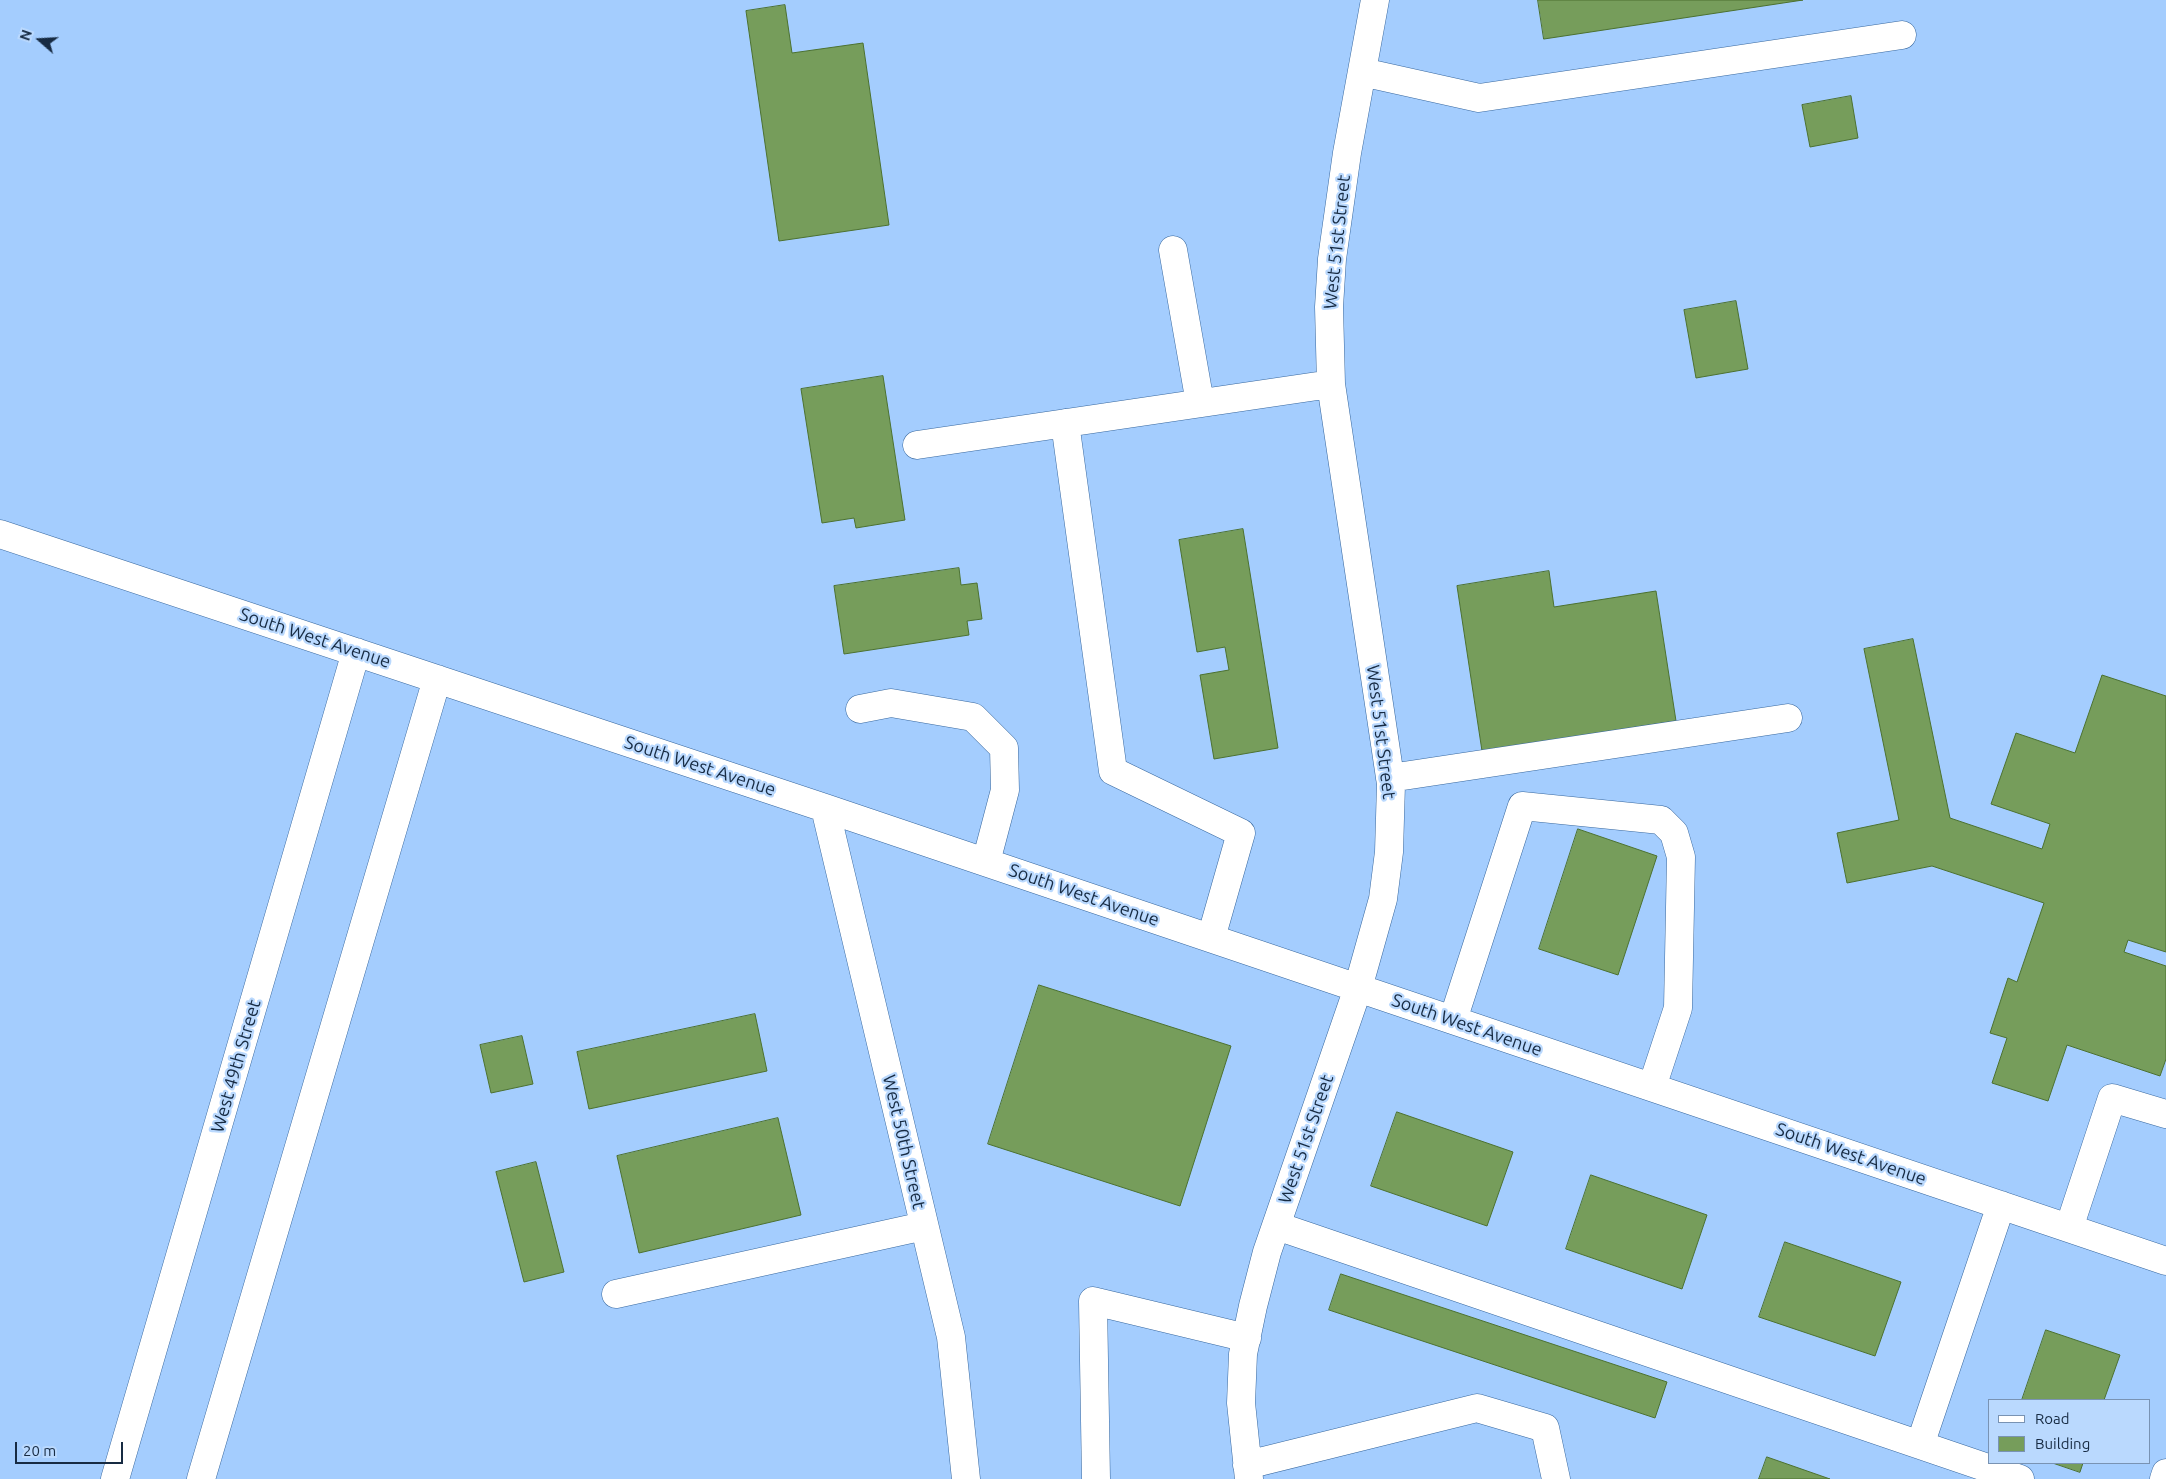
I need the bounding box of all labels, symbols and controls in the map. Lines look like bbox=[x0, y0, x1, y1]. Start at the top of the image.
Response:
north arrow bbox=[15, 15, 65, 65]
text: N bbox=[17, 28, 35, 43]
street label: West 51st Street bbox=[1319, 174, 1355, 310]
street label: South West Avenue bbox=[237, 603, 393, 673]
street label: West 51st Street bbox=[1362, 664, 1400, 800]
street label: South West Avenue bbox=[622, 731, 778, 801]
street label: South West Avenue bbox=[1006, 859, 1162, 931]
street label: South West Avenue bbox=[1389, 989, 1545, 1061]
street label: West 49th Street bbox=[207, 997, 265, 1135]
street label: West 51st Street bbox=[1274, 1072, 1338, 1206]
street label: West 50th Street bbox=[878, 1073, 930, 1211]
street label: South West Avenue bbox=[1773, 1118, 1929, 1190]
legend bbox=[1988, 1399, 2151, 1464]
text: Road bbox=[2035, 1410, 2070, 1427]
scale bar bbox=[18, 1432, 125, 1464]
text: Building bbox=[2035, 1435, 2090, 1452]
text: 20 m bbox=[23, 1442, 56, 1459]

